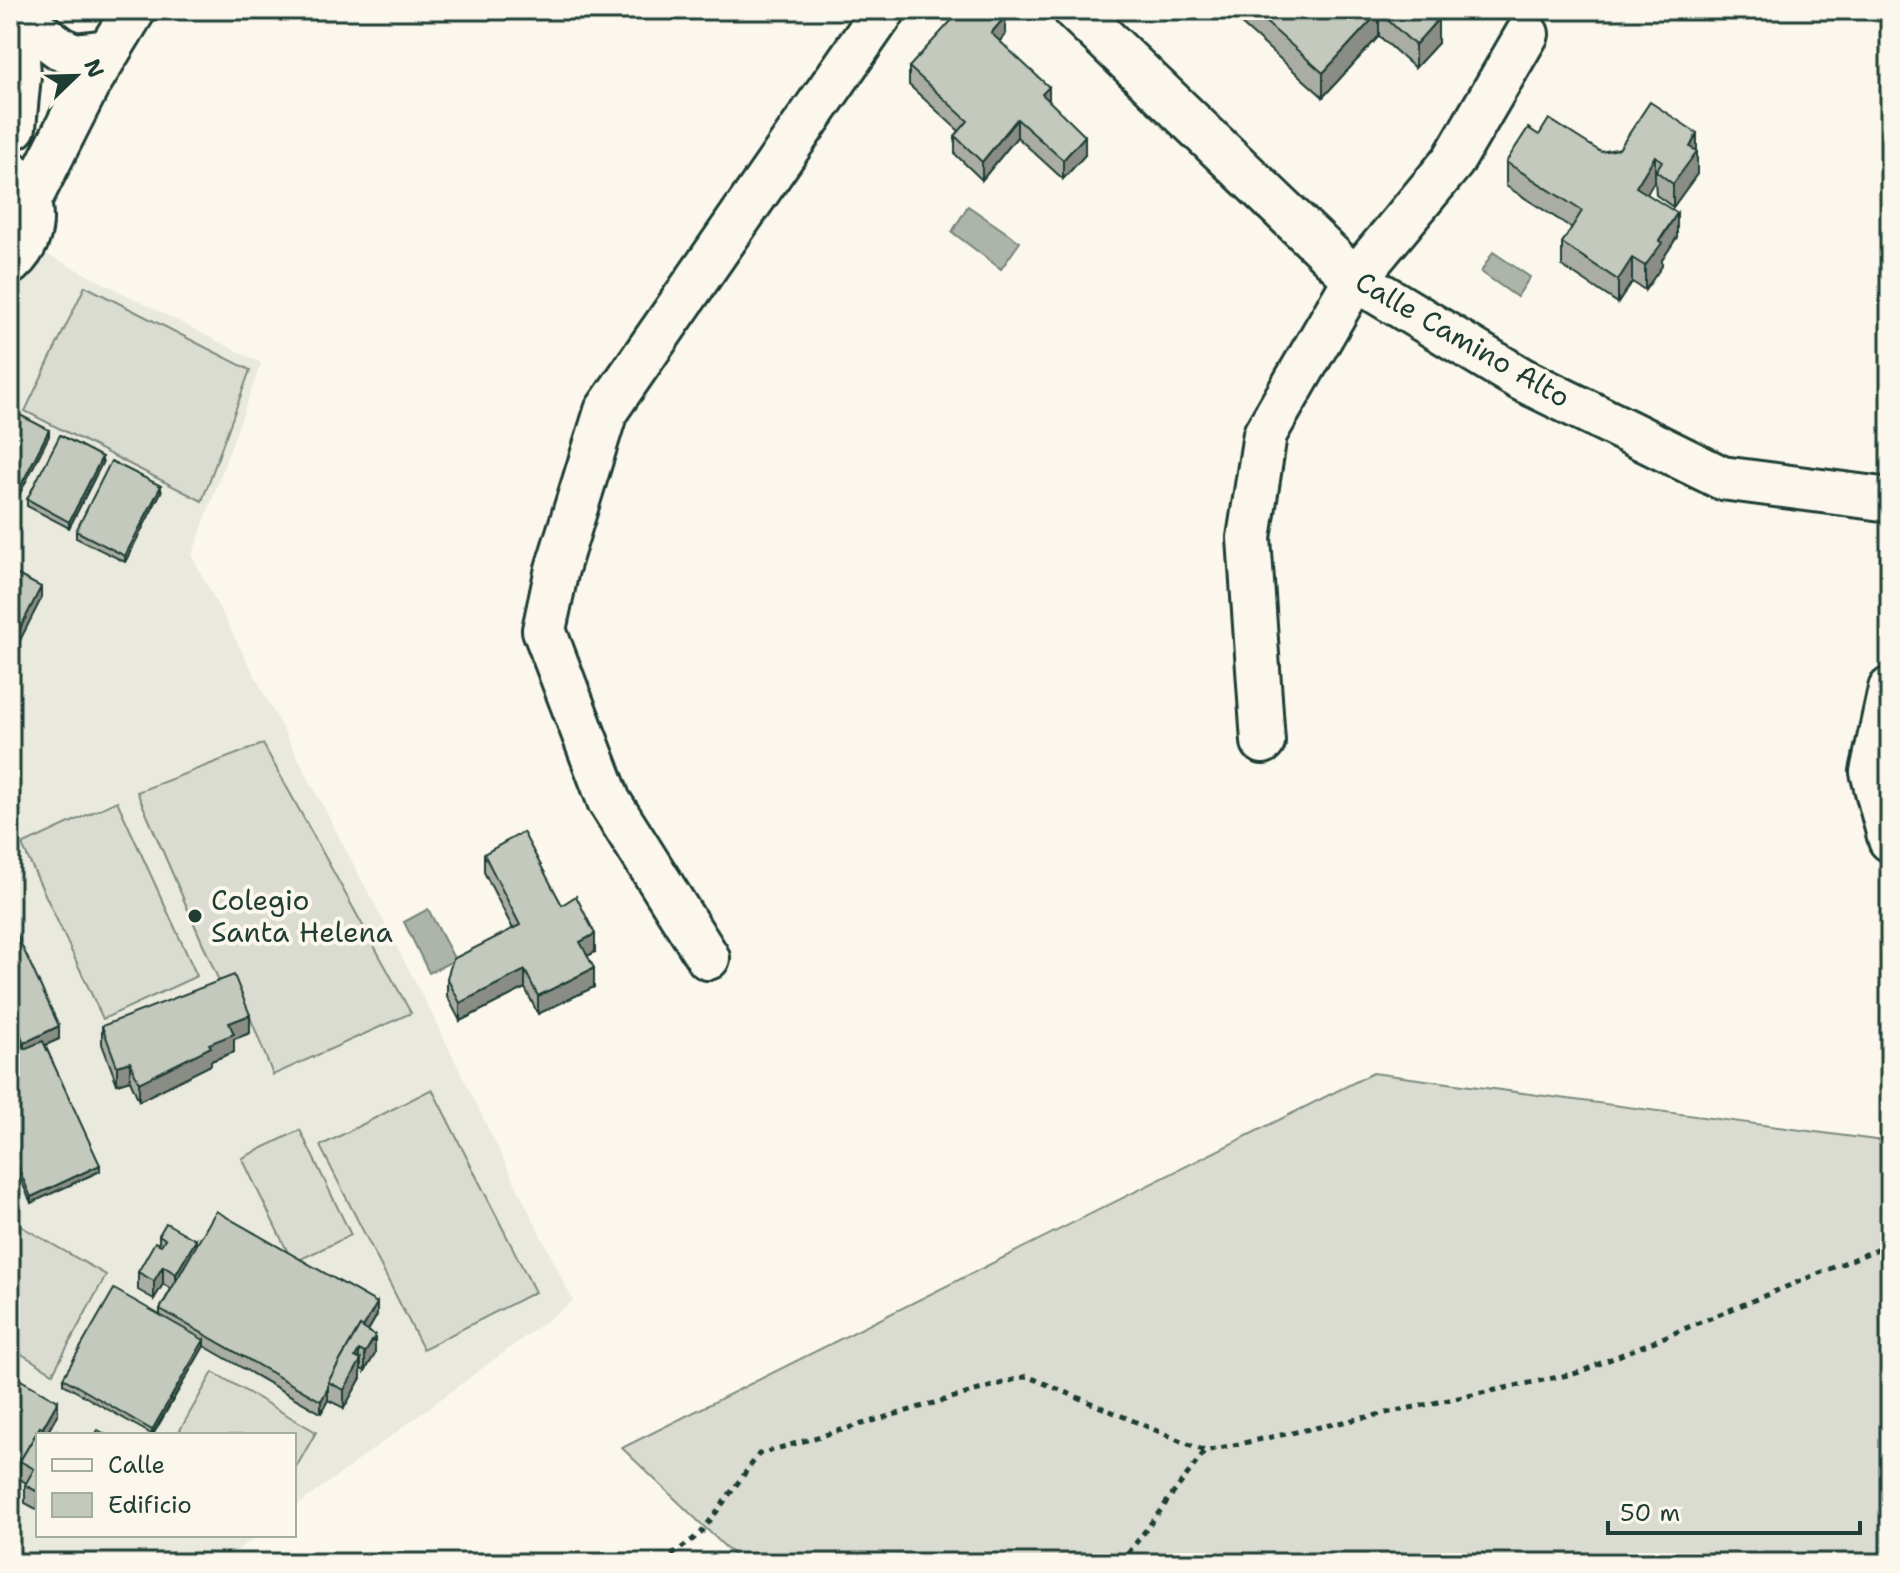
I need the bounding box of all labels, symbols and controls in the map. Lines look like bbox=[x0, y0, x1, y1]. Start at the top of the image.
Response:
north arrow bbox=[36, 36, 116, 116]
text: N bbox=[77, 55, 111, 82]
street label: Calle Camino Alto bbox=[1349, 262, 1577, 416]
place label: Colegio Santa Helena bbox=[211, 881, 393, 951]
marker: Colegio Santa Helena bbox=[186, 907, 204, 925]
legend bbox=[36, 1433, 296, 1537]
text: Calle bbox=[108, 1449, 165, 1481]
scale bar bbox=[1608, 1485, 1860, 1535]
text: Edificio bbox=[108, 1489, 192, 1521]
text: 50 m bbox=[1620, 1497, 1680, 1529]

